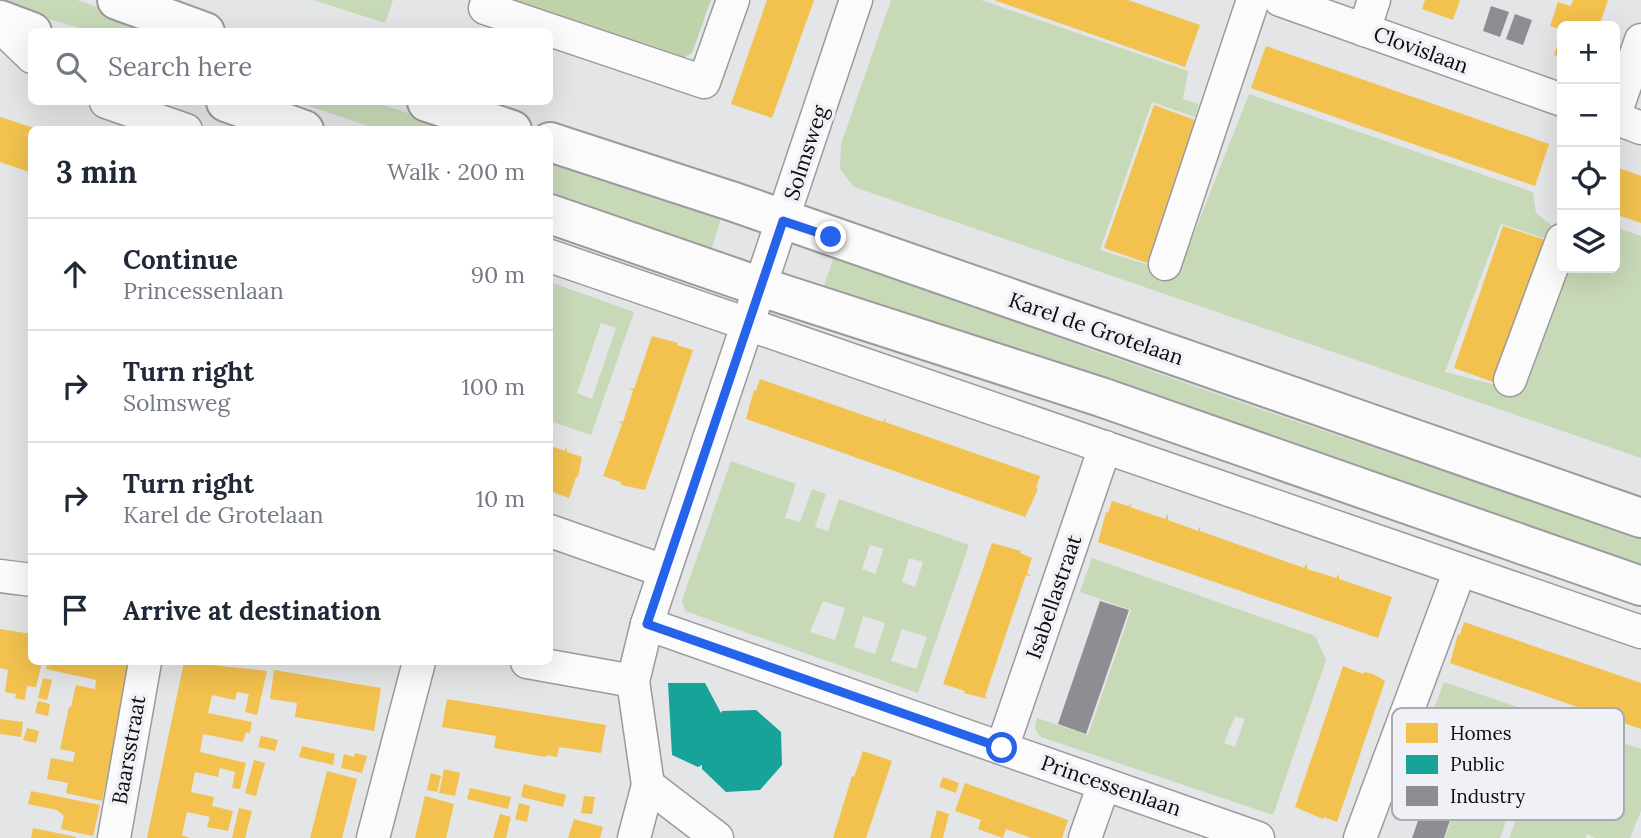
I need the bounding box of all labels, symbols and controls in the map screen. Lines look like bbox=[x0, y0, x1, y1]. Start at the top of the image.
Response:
street label: Clovislaan bbox=[1370, 20, 1473, 79]
map controls bbox=[1557, 21, 1620, 273]
button: + bbox=[1557, 21, 1620, 84]
search box bbox=[28, 28, 553, 105]
icon: search bbox=[52, 48, 90, 86]
text: Search here bbox=[108, 50, 252, 83]
button: − bbox=[1557, 84, 1620, 147]
street label: Solmsweg bbox=[778, 102, 834, 204]
button: locate bbox=[1557, 147, 1620, 210]
text: 3 min bbox=[56, 153, 137, 191]
text: Walk · 200 m bbox=[387, 157, 525, 186]
button: layers bbox=[1557, 210, 1620, 273]
route end bbox=[815, 221, 846, 252]
text: Continue bbox=[123, 243, 238, 276]
icon: ahead bbox=[56, 255, 94, 293]
text: 90 m bbox=[471, 260, 525, 289]
text: Princessenlaan bbox=[123, 276, 284, 305]
street label: Karel de Grotelaan bbox=[1005, 286, 1187, 371]
text: Turn right bbox=[123, 355, 254, 388]
icon: right bbox=[56, 367, 94, 405]
text: 100 m bbox=[461, 372, 525, 401]
text: Solmsweg bbox=[123, 388, 230, 417]
text: Turn right bbox=[123, 467, 254, 500]
icon: right bbox=[56, 479, 94, 517]
text: 10 m bbox=[476, 484, 525, 513]
text: Karel de Grotelaan bbox=[123, 500, 324, 529]
street label: Isabellastraat bbox=[1020, 530, 1088, 663]
icon: arrive bbox=[56, 591, 94, 629]
text: Arrive at destination bbox=[123, 594, 381, 627]
street label: Baarsstraat bbox=[106, 693, 152, 806]
legend bbox=[1392, 708, 1624, 820]
text: Homes bbox=[1450, 721, 1512, 745]
route start bbox=[986, 732, 1017, 763]
street label: Princessenlaan bbox=[1037, 749, 1185, 822]
text: Public bbox=[1450, 752, 1505, 776]
text: Industry bbox=[1450, 784, 1525, 808]

